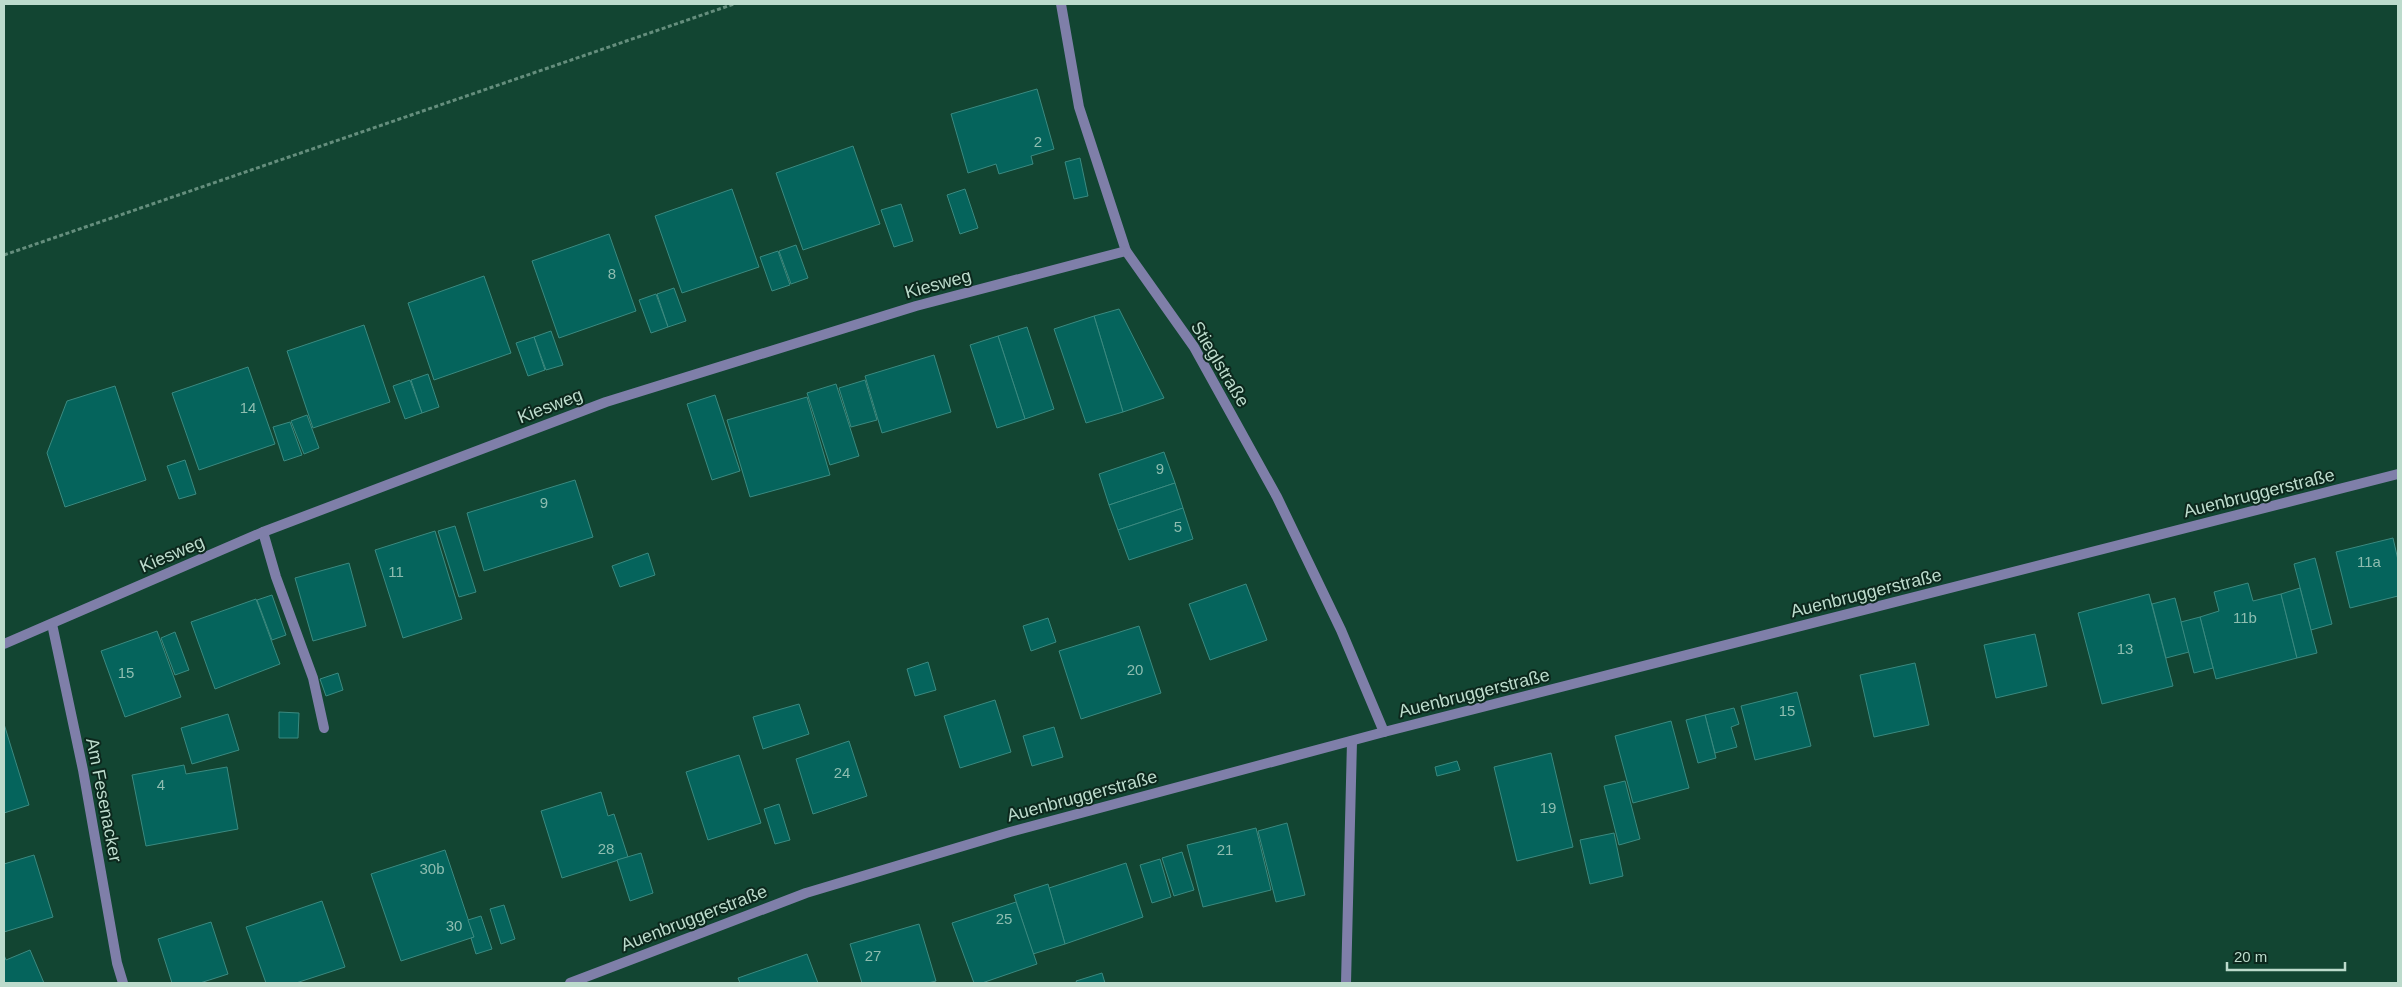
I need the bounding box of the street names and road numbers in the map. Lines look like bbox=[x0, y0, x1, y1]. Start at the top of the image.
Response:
street label: Kiesweg bbox=[903, 266, 973, 302]
street label: Stieglstraße bbox=[1187, 318, 1253, 410]
street label: Kiesweg bbox=[515, 384, 585, 428]
street label: Auenbruggerstraße bbox=[2181, 465, 2337, 521]
street label: Kiesweg bbox=[137, 532, 207, 576]
street label: Auenbruggerstraße bbox=[1788, 565, 1944, 621]
street label: Auenbruggerstraße bbox=[1396, 665, 1552, 721]
street label: Am Fesenacker bbox=[82, 736, 126, 864]
street label: Auenbruggerstraße bbox=[1005, 766, 1159, 826]
street label: Auenbruggerstraße bbox=[618, 881, 770, 955]

